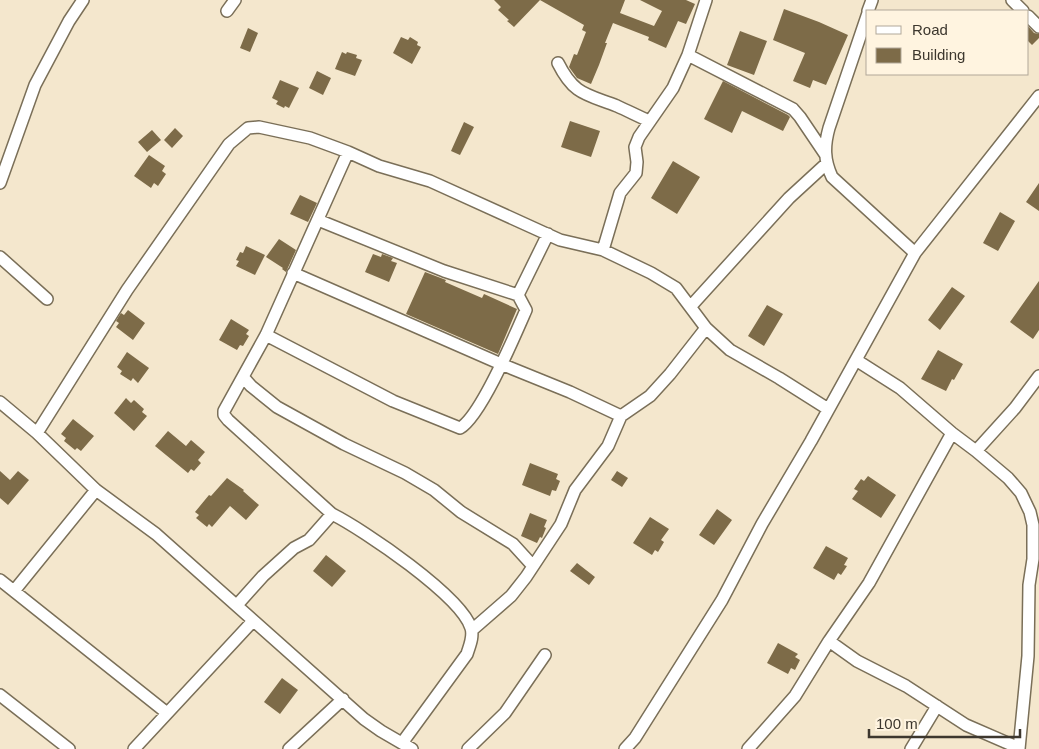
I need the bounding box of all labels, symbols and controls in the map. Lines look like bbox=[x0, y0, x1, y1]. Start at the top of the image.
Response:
legend bbox=[866, 10, 1029, 75]
text: Road bbox=[912, 21, 948, 38]
text: Building bbox=[912, 46, 965, 63]
scale bar bbox=[869, 706, 1020, 738]
text: 100 m bbox=[876, 715, 918, 732]

